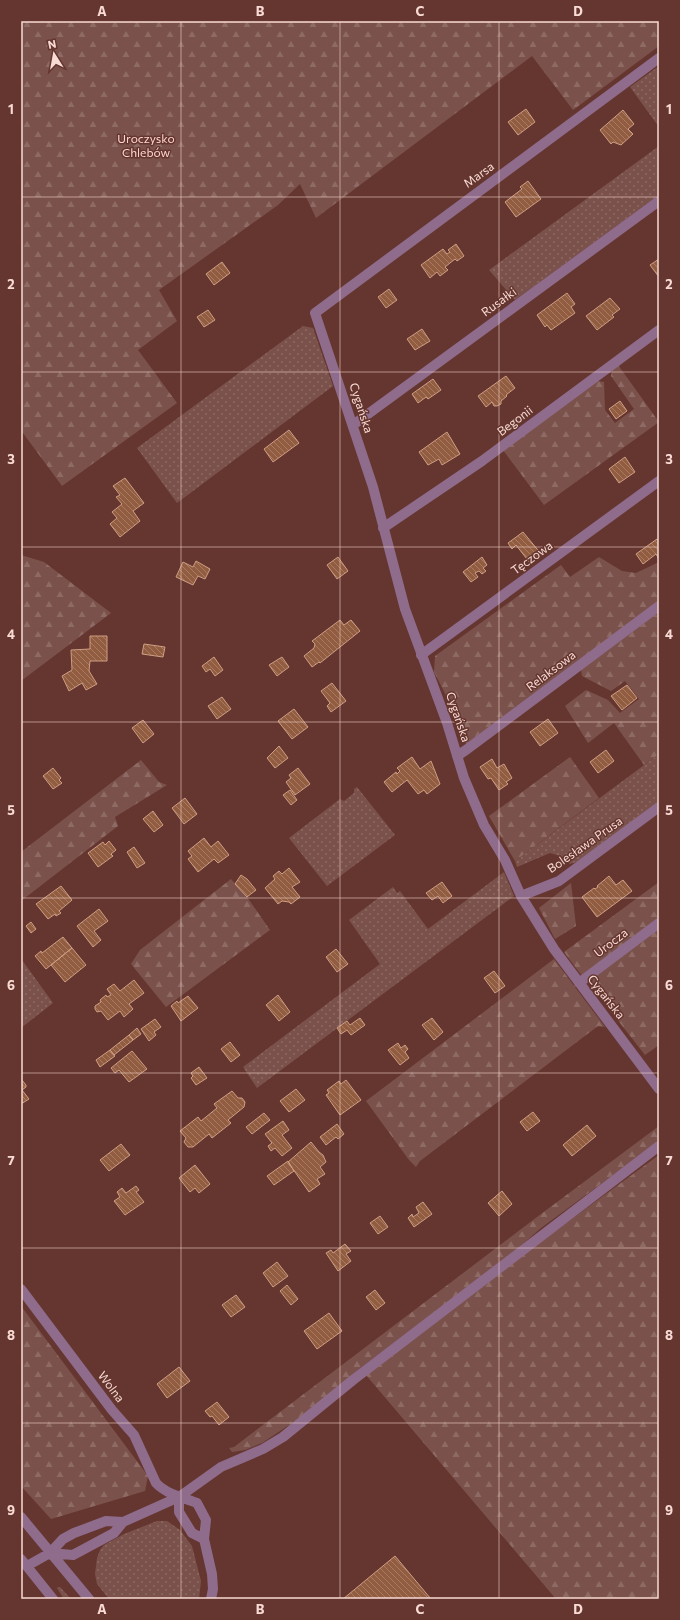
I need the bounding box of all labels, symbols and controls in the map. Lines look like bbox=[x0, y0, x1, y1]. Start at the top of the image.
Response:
text: A bbox=[97, 3, 107, 19]
text: B bbox=[256, 3, 265, 19]
text: C bbox=[416, 3, 425, 19]
text: D bbox=[573, 3, 583, 19]
north arrow bbox=[34, 34, 74, 74]
text: N bbox=[47, 37, 57, 51]
text: 1 bbox=[8, 101, 14, 117]
text: 1 bbox=[666, 101, 672, 117]
park label: Uroczysko Chlebów bbox=[117, 131, 175, 159]
street label: Marsa bbox=[461, 159, 496, 190]
text: 2 bbox=[7, 276, 15, 292]
text: 2 bbox=[665, 276, 673, 292]
street label: Rusałki bbox=[478, 284, 519, 318]
street label: Cygańska bbox=[347, 381, 377, 435]
street label: Begonii bbox=[494, 402, 535, 438]
text: 3 bbox=[7, 451, 15, 467]
text: 3 bbox=[665, 451, 673, 467]
street label: Tęczowa bbox=[508, 538, 555, 577]
text: 4 bbox=[7, 626, 15, 642]
text: 4 bbox=[665, 626, 673, 642]
street label: Relaksowa bbox=[523, 647, 578, 693]
street label: Cygańska bbox=[444, 690, 474, 743]
text: 5 bbox=[7, 802, 15, 818]
text: 5 bbox=[665, 802, 673, 818]
street label: Bolesława Prusa bbox=[544, 813, 625, 875]
street label: Urocza bbox=[591, 925, 630, 959]
street label: Cygańska bbox=[585, 972, 628, 1021]
text: 6 bbox=[7, 977, 15, 993]
text: 6 bbox=[665, 977, 673, 993]
text: 7 bbox=[7, 1152, 15, 1168]
text: 7 bbox=[665, 1152, 673, 1168]
text: 8 bbox=[7, 1327, 15, 1343]
text: 8 bbox=[665, 1327, 673, 1343]
street label: Wolna bbox=[96, 1368, 128, 1404]
text: 9 bbox=[7, 1502, 15, 1518]
text: 9 bbox=[665, 1502, 673, 1518]
text: A bbox=[97, 1601, 107, 1617]
text: B bbox=[256, 1601, 265, 1617]
text: C bbox=[416, 1601, 425, 1617]
text: D bbox=[573, 1601, 583, 1617]

